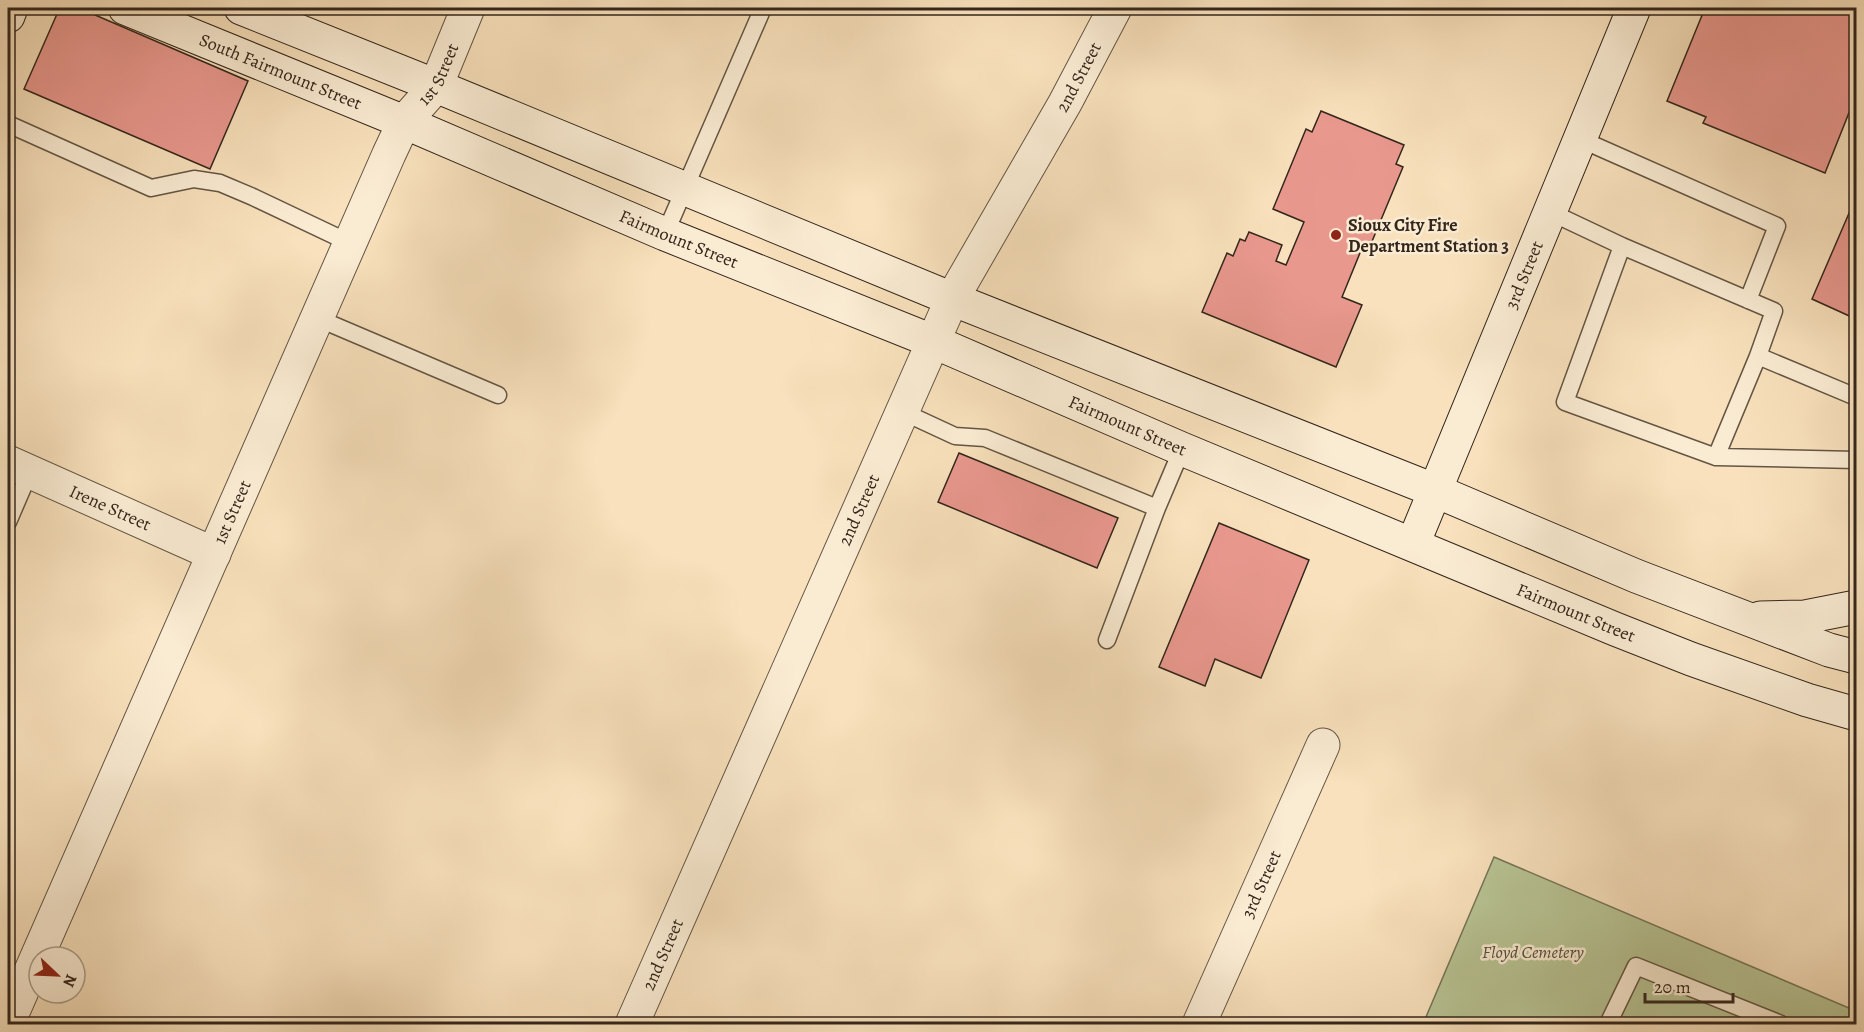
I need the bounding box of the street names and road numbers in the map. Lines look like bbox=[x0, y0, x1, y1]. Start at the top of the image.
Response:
street label: South Fairmount Street bbox=[196, 28, 365, 115]
street label: 2nd Street bbox=[1050, 38, 1107, 117]
street label: 1st Street bbox=[412, 40, 464, 110]
street label: Fairmount Street bbox=[616, 204, 742, 274]
street label: 3rd Street bbox=[1499, 237, 1549, 313]
street label: Fairmount Street bbox=[1065, 389, 1190, 462]
street label: 2nd Street bbox=[833, 470, 885, 549]
street label: 1st Street bbox=[208, 476, 257, 548]
street label: Irene Street bbox=[66, 479, 155, 536]
street label: Fairmount Street bbox=[1513, 577, 1639, 648]
street label: 3rd Street bbox=[1236, 846, 1287, 922]
street label: 2nd Street bbox=[636, 915, 689, 994]

